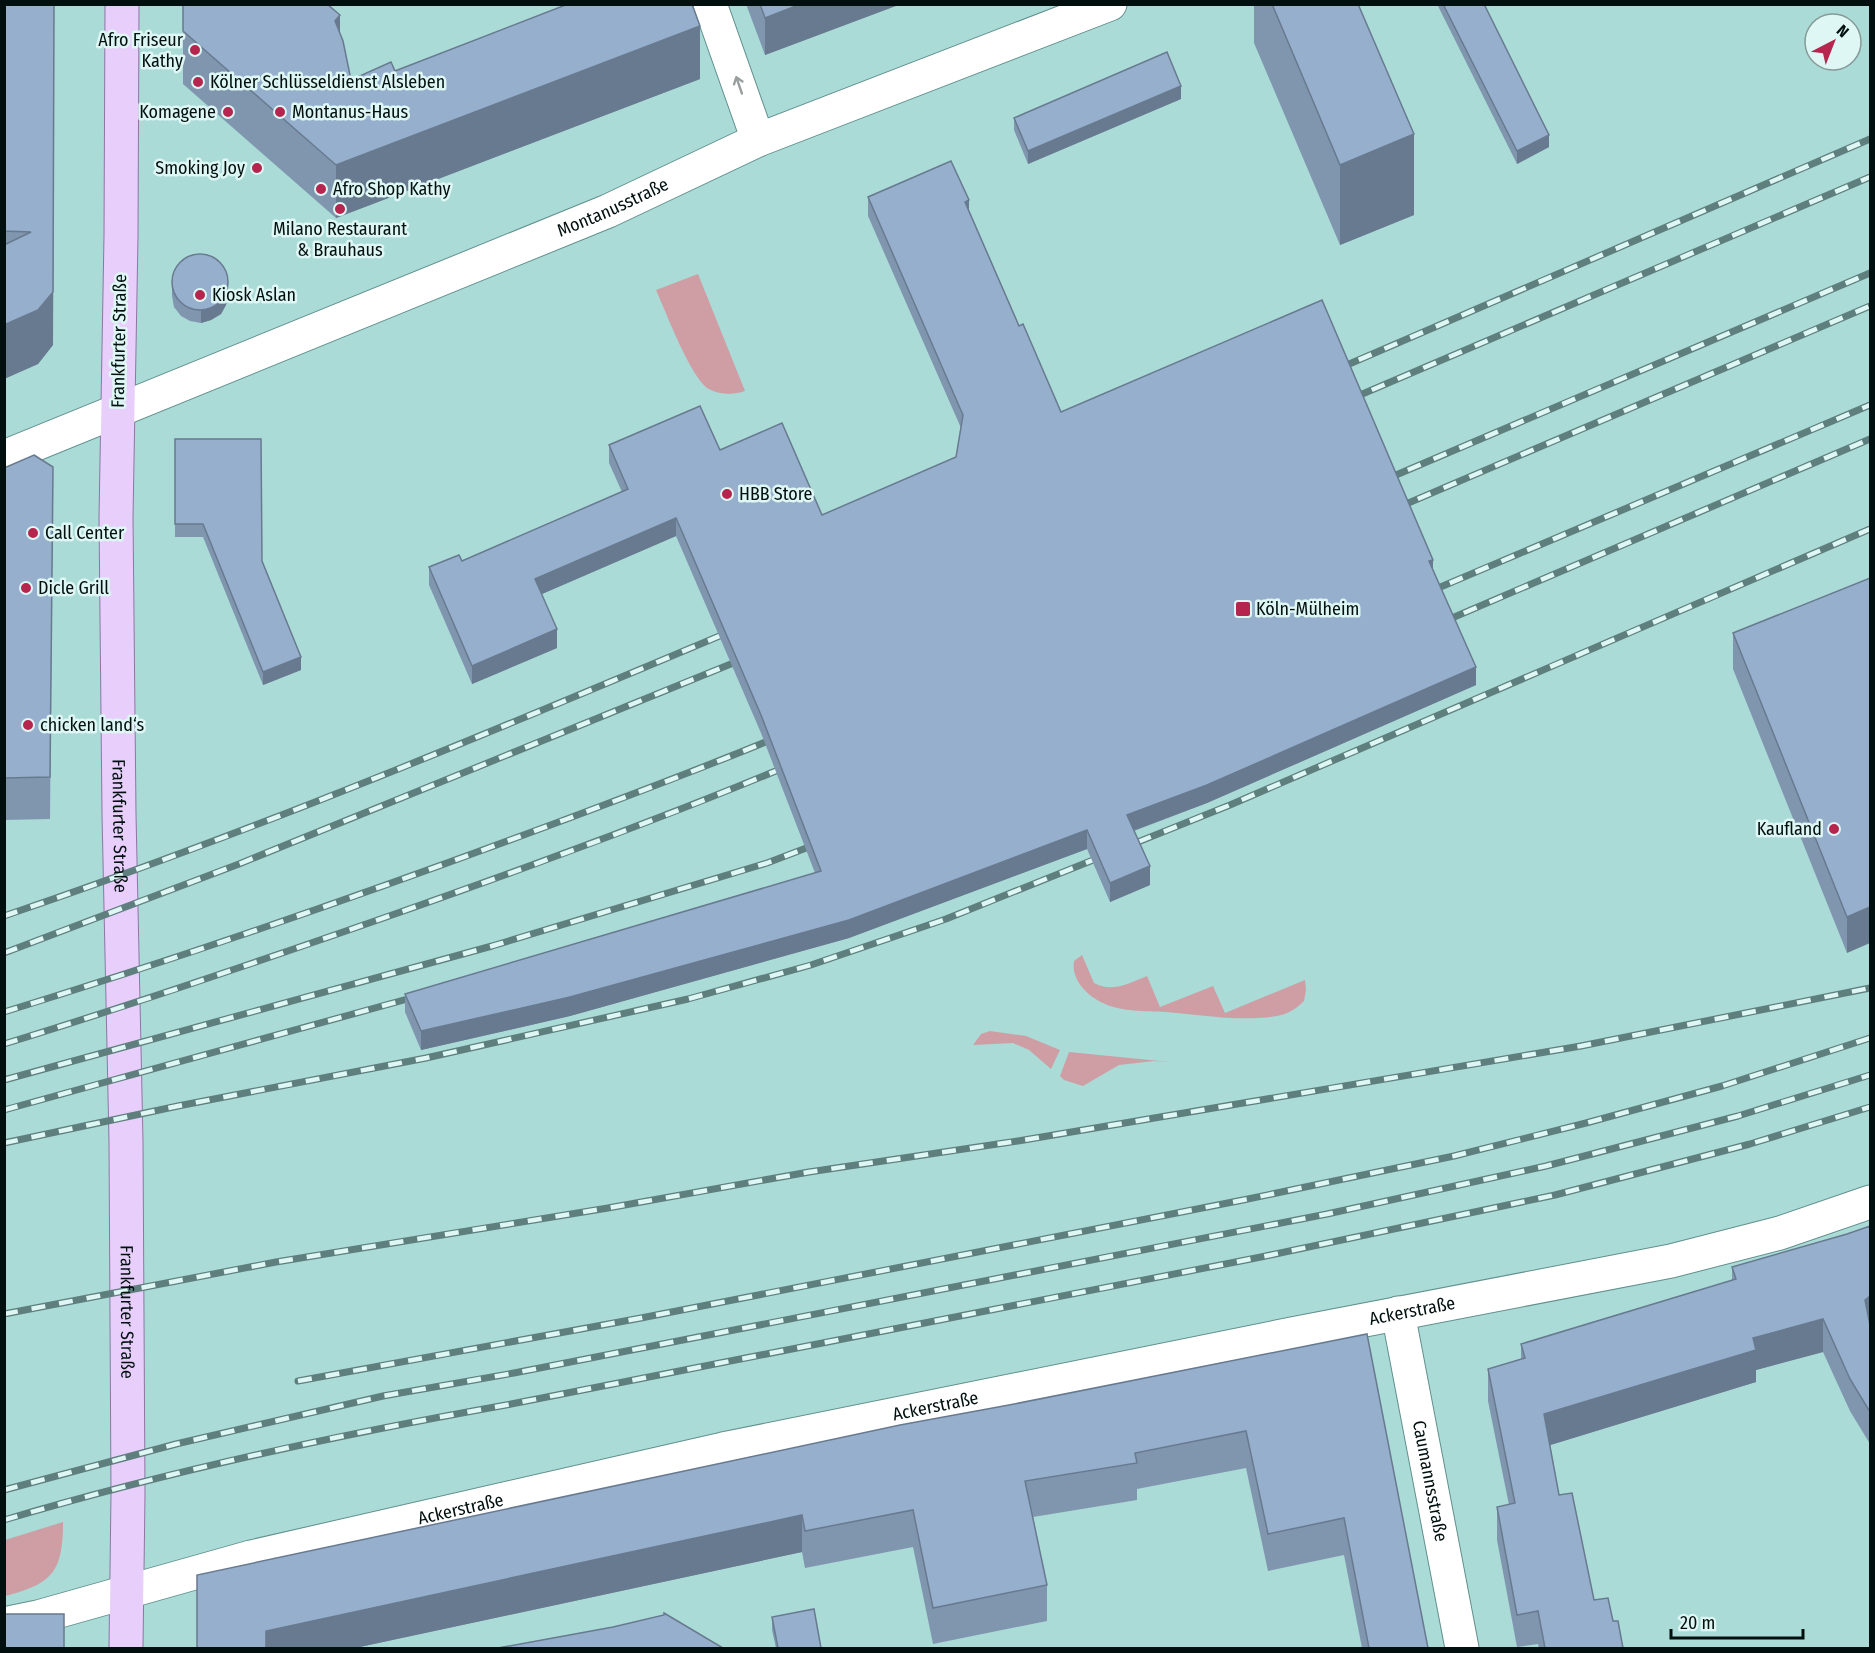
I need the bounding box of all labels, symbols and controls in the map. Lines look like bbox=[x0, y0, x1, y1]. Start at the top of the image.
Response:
north arrow bbox=[1803, 12, 1863, 72]
text: N bbox=[1833, 21, 1853, 41]
place label: Afro Friseur Kathy bbox=[98, 29, 184, 72]
marker: Afro Friseur Kathy bbox=[188, 43, 202, 57]
place label: Kölner Schlüsseldienst Alsleben bbox=[210, 71, 445, 93]
marker: Kölner Schlüsseldienst Alsleben bbox=[191, 75, 205, 89]
one-way arrow bbox=[732, 76, 743, 95]
place label: Komagene bbox=[139, 101, 216, 123]
place label: Montanus-Haus bbox=[292, 101, 409, 123]
marker: Komagene bbox=[221, 105, 235, 119]
marker: Montanus-Haus bbox=[273, 105, 287, 119]
place label: Smoking Joy bbox=[155, 157, 245, 179]
marker: Smoking Joy bbox=[250, 161, 264, 175]
street label: Montanusstraße bbox=[554, 173, 672, 242]
place label: Afro Shop Kathy bbox=[333, 178, 451, 200]
marker: Afro Shop Kathy bbox=[314, 182, 328, 196]
marker: Milano Restaurant & Brauhaus bbox=[333, 202, 347, 216]
place label: Milano Restaurant & Brauhaus bbox=[273, 218, 407, 261]
street label: Frankfurter Straße bbox=[107, 274, 131, 408]
place label: Kiosk Aslan bbox=[212, 284, 296, 306]
marker: Kiosk Aslan bbox=[193, 288, 207, 302]
place label: HBB Store bbox=[739, 483, 813, 505]
marker: HBB Store bbox=[720, 487, 734, 501]
place label: Call Center bbox=[45, 522, 125, 544]
marker: Call Center bbox=[26, 526, 40, 540]
place label: Dicle Grill bbox=[38, 577, 109, 599]
marker: Dicle Grill bbox=[19, 581, 33, 595]
place label: Köln-Mülheim bbox=[1256, 598, 1359, 620]
marker: Köln-Mülheim bbox=[1234, 600, 1252, 618]
place label: chicken land‘s bbox=[40, 714, 145, 736]
marker: chicken land‘s bbox=[21, 718, 35, 732]
street label: Frankfurter Straße bbox=[107, 759, 132, 893]
place label: Kaufland bbox=[1757, 818, 1822, 840]
marker: Kaufland bbox=[1827, 822, 1841, 836]
street label: Frankfurter Straße bbox=[116, 1245, 138, 1379]
street label: Ackerstraße bbox=[1367, 1292, 1457, 1330]
street label: Ackerstraße bbox=[891, 1387, 980, 1425]
street label: Caumannsstraße bbox=[1408, 1418, 1452, 1544]
street label: Ackerstraße bbox=[416, 1489, 506, 1529]
scale bar bbox=[1671, 1602, 1803, 1640]
text: 20 m bbox=[1680, 1612, 1715, 1634]

